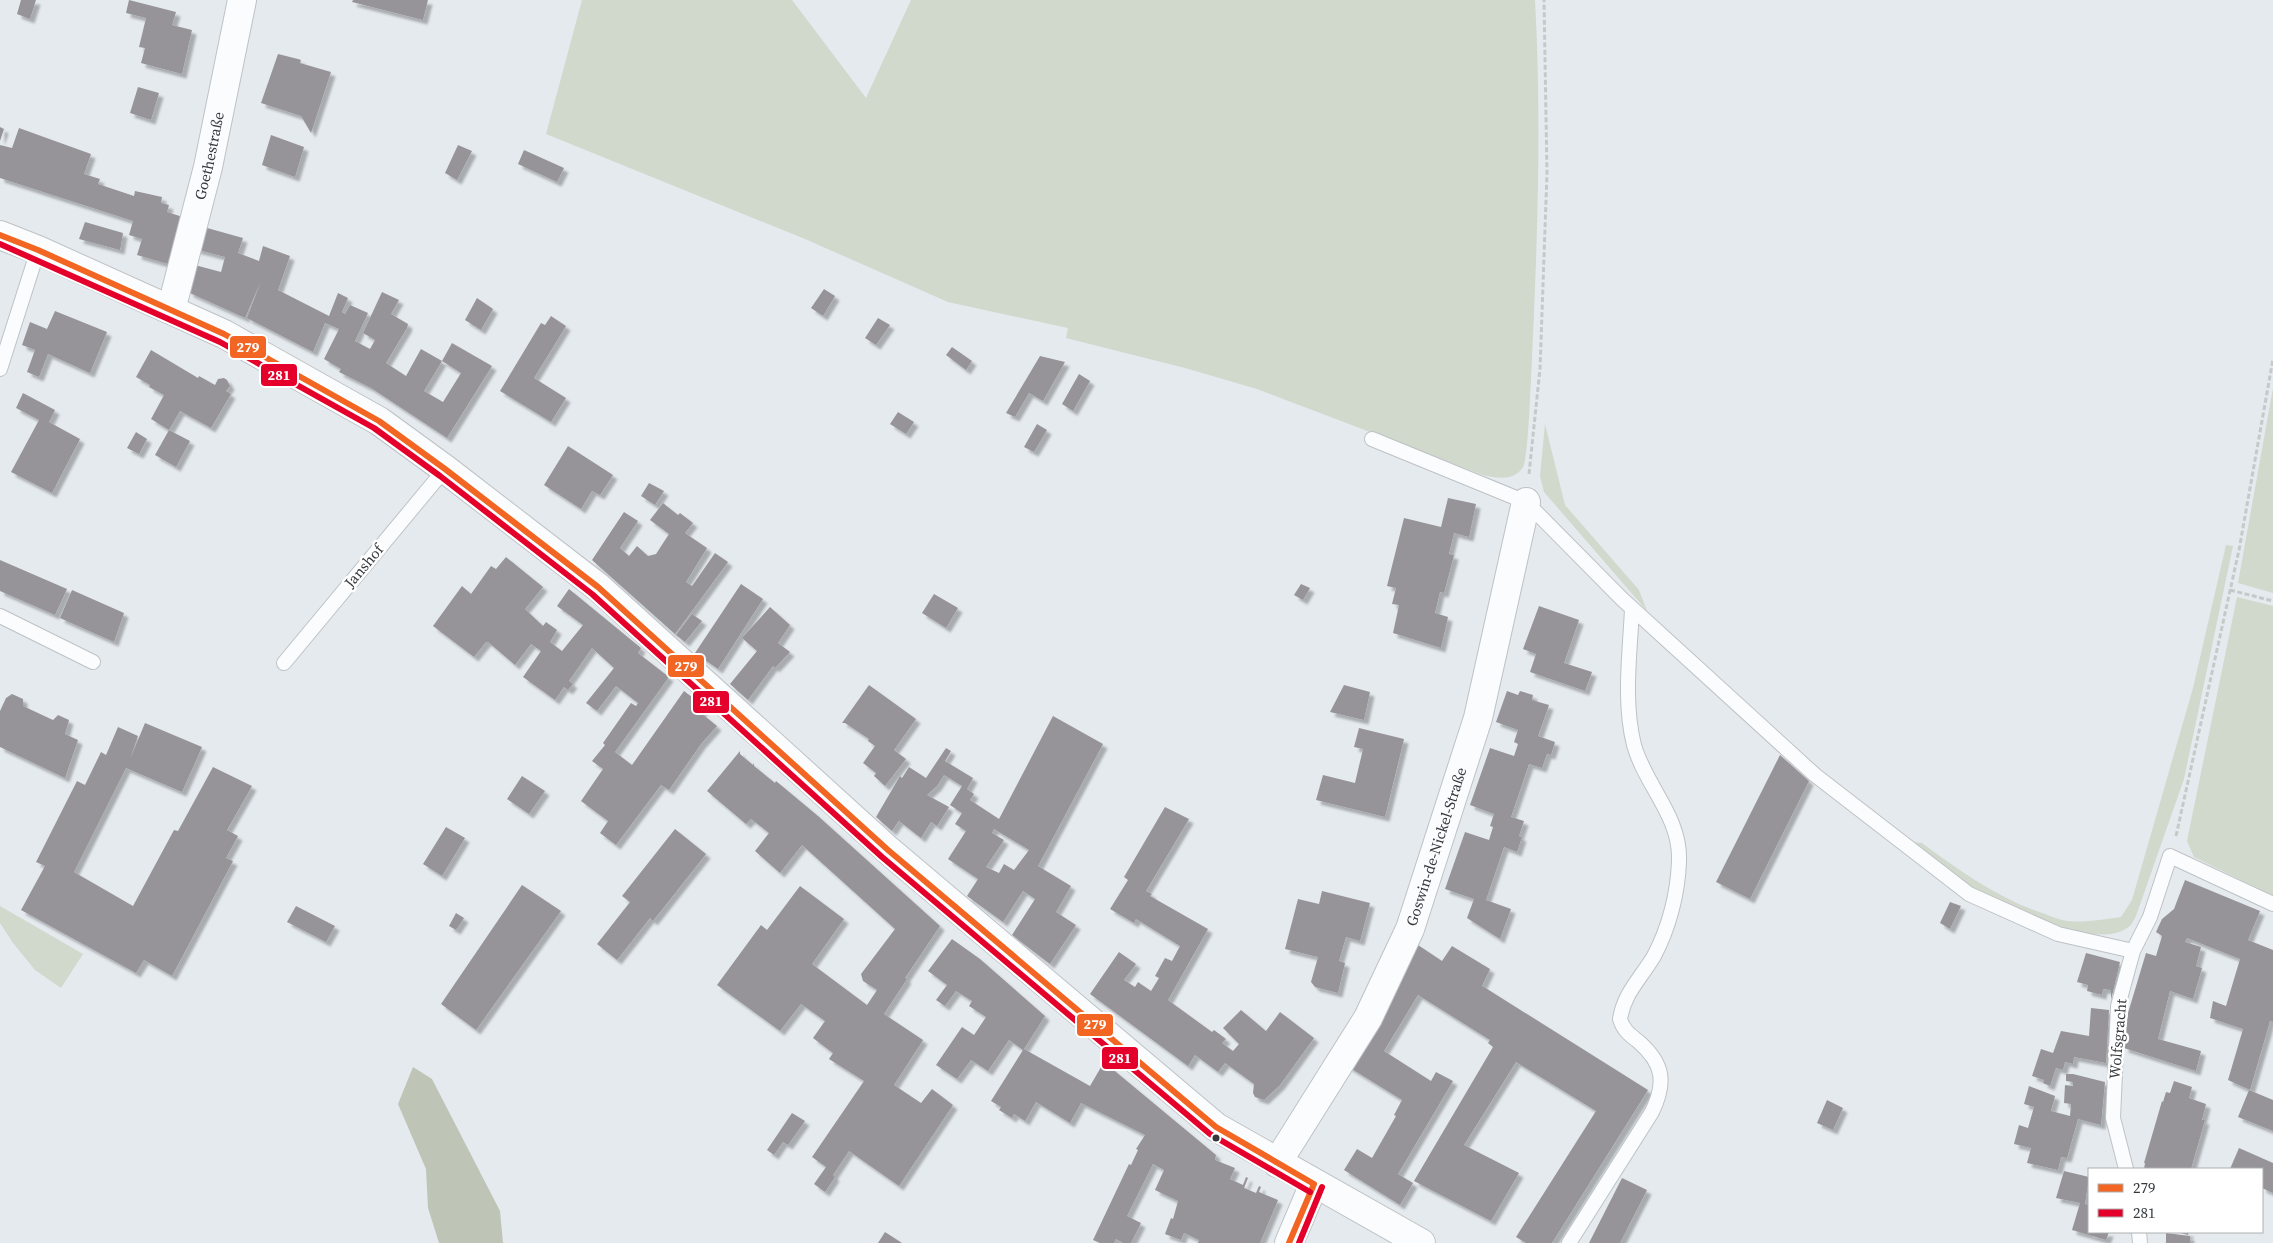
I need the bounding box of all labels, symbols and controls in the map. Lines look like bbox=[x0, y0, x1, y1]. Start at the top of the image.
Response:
street label: Goethestraße bbox=[189, 110, 229, 202]
line badge: 279 bbox=[229, 335, 267, 359]
text: 279 bbox=[237, 337, 260, 357]
line badge: 281 bbox=[260, 363, 298, 387]
text: 281 bbox=[268, 365, 290, 385]
street label: Janshof bbox=[339, 538, 389, 593]
line badge: 279 bbox=[667, 654, 705, 678]
text: 279 bbox=[675, 656, 698, 676]
line badge: 281 bbox=[692, 690, 730, 714]
text: 281 bbox=[700, 691, 722, 711]
street label: Goswin-de-Nickel-Straße bbox=[1401, 764, 1472, 929]
street label: Wolfsgracht bbox=[2104, 998, 2131, 1080]
line badge: 279 bbox=[1076, 1013, 1114, 1037]
text: 279 bbox=[1084, 1014, 1107, 1034]
line badge: 281 bbox=[1101, 1046, 1139, 1070]
text: 281 bbox=[1109, 1048, 1131, 1068]
unlabelled marker bbox=[1211, 1133, 1221, 1143]
legend bbox=[2088, 1168, 2263, 1233]
text: 279 bbox=[2133, 1177, 2156, 1198]
text: 281 bbox=[2133, 1202, 2156, 1223]

